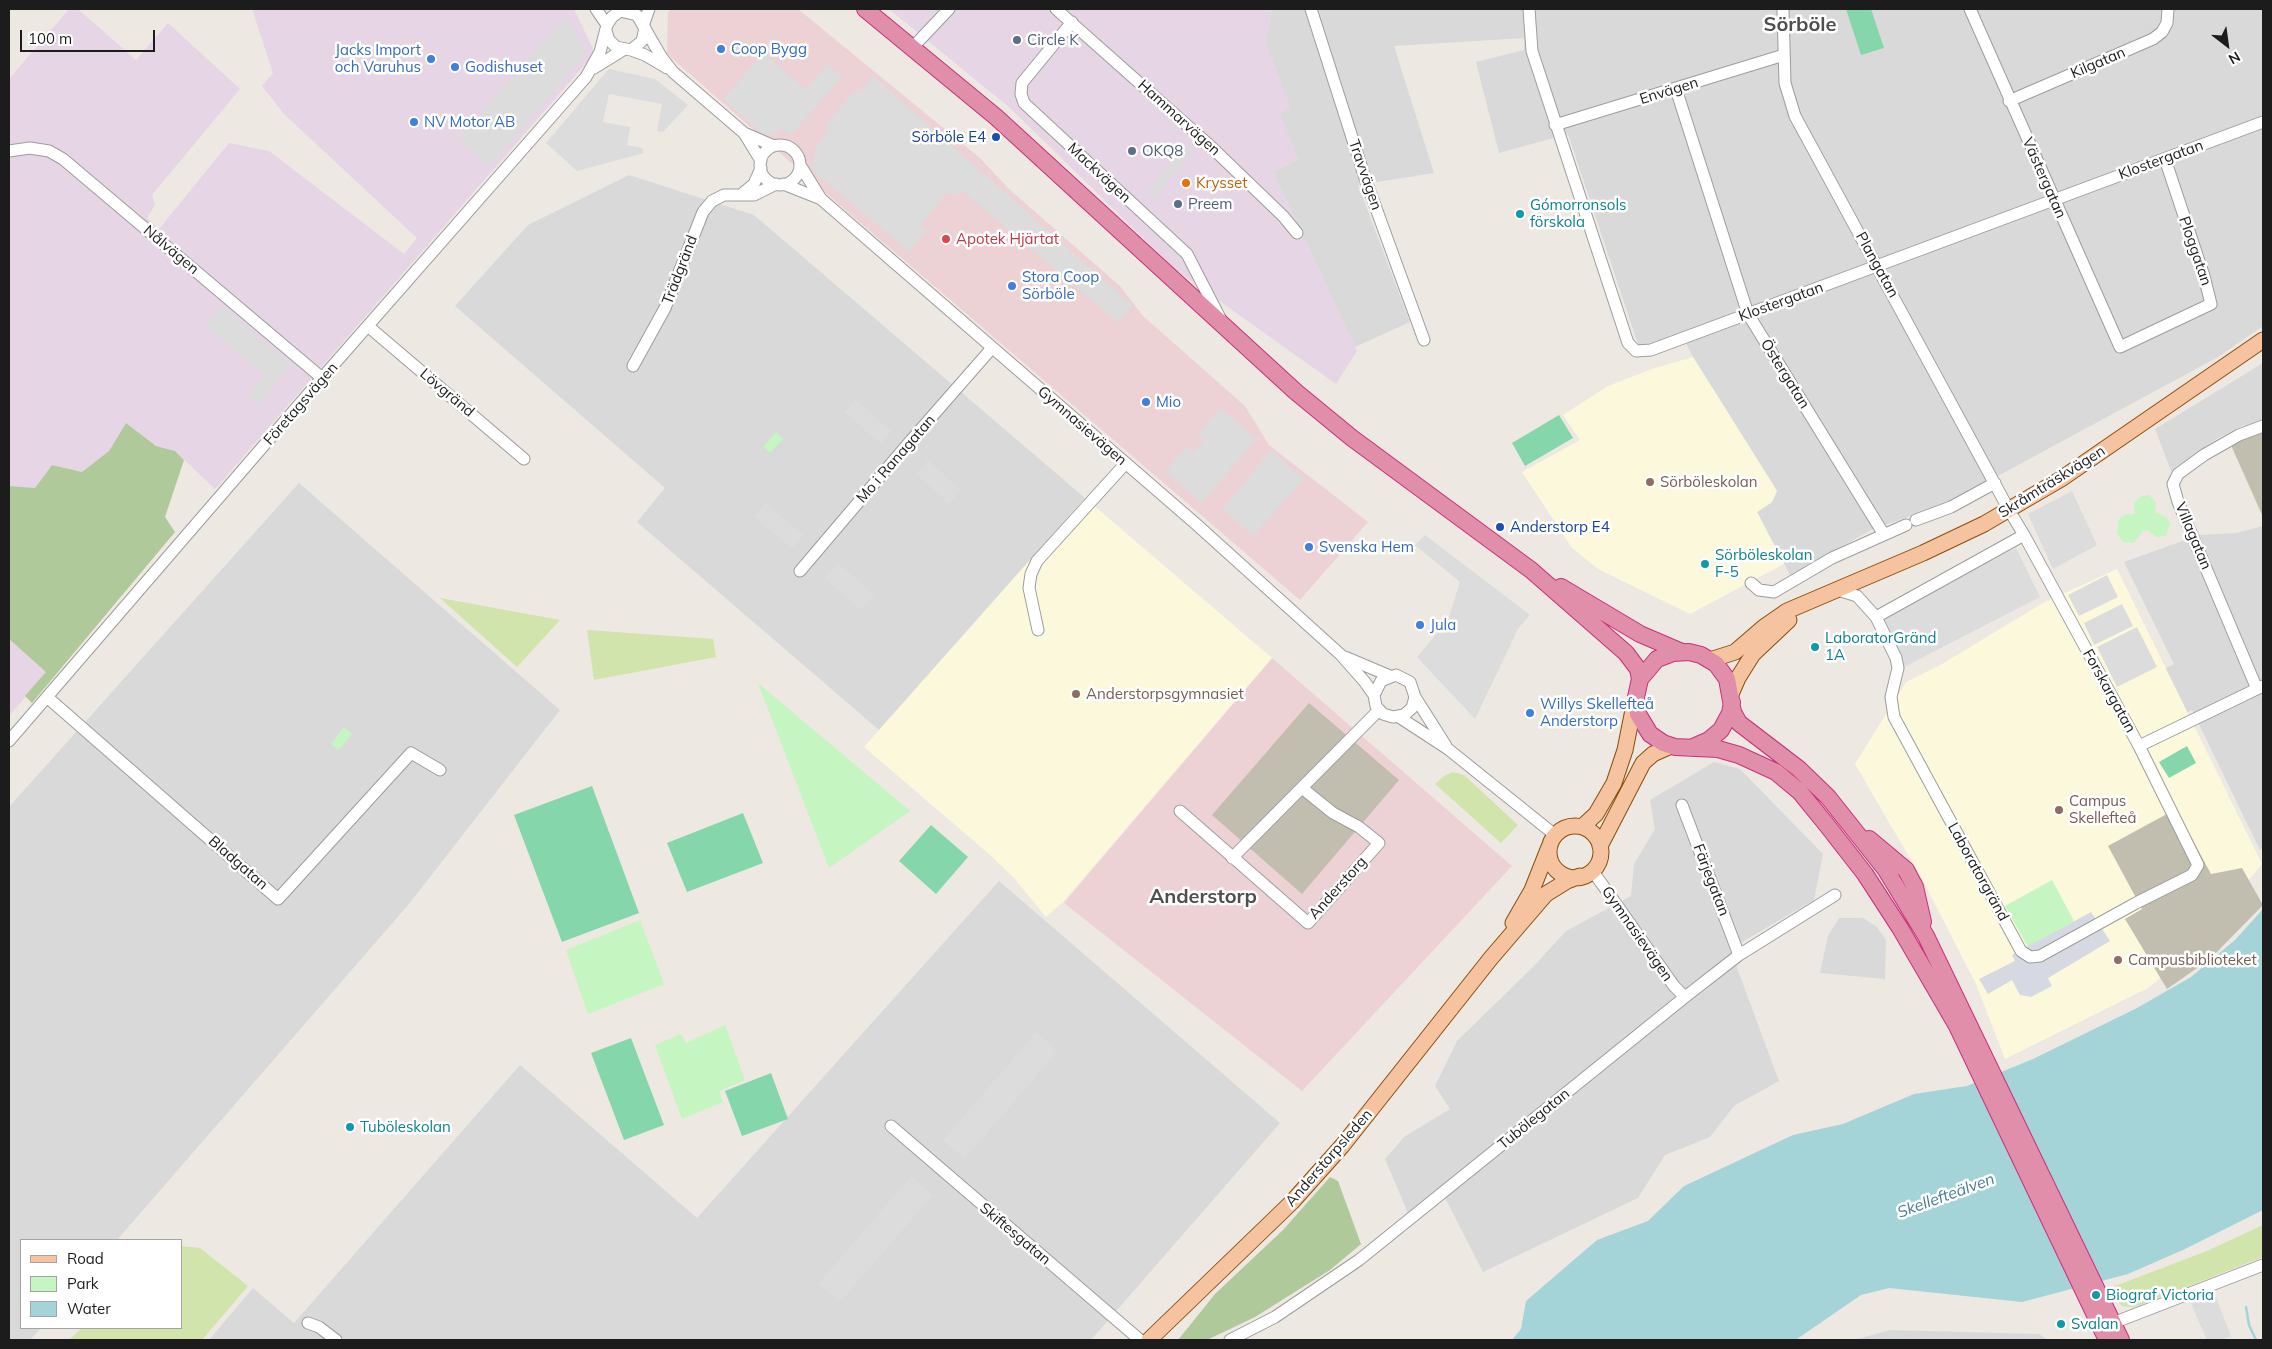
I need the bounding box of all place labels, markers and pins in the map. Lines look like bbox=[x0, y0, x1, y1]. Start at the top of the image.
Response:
place label: Circle K bbox=[1027, 31, 1079, 49]
marker: Circle K bbox=[1011, 34, 1023, 46]
place label: Coop Bygg bbox=[731, 40, 807, 58]
place label: Jacks Import och Varuhus bbox=[335, 41, 421, 76]
marker: Coop Bygg bbox=[715, 43, 727, 55]
marker: Jacks Import och Varuhus bbox=[425, 53, 437, 65]
place label: Godishuset bbox=[465, 58, 543, 76]
marker: Godishuset bbox=[449, 61, 461, 73]
place label: NV Motor AB bbox=[424, 113, 515, 131]
marker: NV Motor AB bbox=[408, 116, 420, 128]
place label: Sörböle E4 bbox=[912, 128, 986, 146]
marker: Sörböle E4 bbox=[990, 131, 1002, 143]
place label: OKQ8 bbox=[1142, 142, 1183, 160]
marker: OKQ8 bbox=[1126, 145, 1138, 157]
place label: Krysset bbox=[1196, 174, 1248, 192]
marker: Krysset bbox=[1180, 177, 1192, 189]
place label: Preem bbox=[1188, 195, 1232, 213]
place label: Gómorronsols förskola bbox=[1530, 196, 1626, 231]
marker: Preem bbox=[1172, 198, 1184, 210]
marker: Gómorronsols förskola bbox=[1514, 208, 1526, 220]
place label: Apotek Hjärtat bbox=[956, 230, 1059, 248]
marker: Apotek Hjärtat bbox=[940, 233, 952, 245]
place label: Stora Coop Sörböle bbox=[1022, 268, 1099, 303]
marker: Stora Coop Sörböle bbox=[1006, 280, 1018, 292]
place label: Mio bbox=[1156, 393, 1181, 411]
marker: Mio bbox=[1140, 396, 1152, 408]
place label: Sörböleskolan bbox=[1660, 473, 1758, 491]
marker: Sörböleskolan bbox=[1644, 476, 1656, 488]
place label: Anderstorp E4 bbox=[1510, 518, 1610, 536]
marker: Anderstorp E4 bbox=[1494, 521, 1506, 533]
place label: Svenska Hem bbox=[1319, 538, 1414, 556]
marker: Svenska Hem bbox=[1303, 541, 1315, 553]
place label: Sörböleskolan F-5 bbox=[1715, 546, 1813, 581]
marker: Sörböleskolan F-5 bbox=[1699, 558, 1711, 570]
place label: Jula bbox=[1430, 616, 1456, 634]
marker: Jula bbox=[1414, 619, 1426, 631]
place label: LaboratorGränd 1A bbox=[1825, 629, 1936, 664]
marker: LaboratorGränd 1A bbox=[1809, 641, 1821, 653]
place label: Anderstorpsgymnasiet bbox=[1086, 685, 1244, 703]
marker: Anderstorpsgymnasiet bbox=[1070, 688, 1082, 700]
place label: Willys Skellefteå Anderstorp bbox=[1540, 695, 1654, 730]
marker: Willys Skellefteå Anderstorp bbox=[1524, 707, 1536, 719]
place label: Campus Skellefteå bbox=[2069, 792, 2136, 827]
marker: Campus Skellefteå bbox=[2053, 804, 2065, 816]
place label: Campusbiblioteket bbox=[2128, 951, 2257, 969]
marker: Campusbiblioteket bbox=[2112, 954, 2124, 966]
place label: Tuböleskolan bbox=[360, 1118, 451, 1136]
marker: Tuböleskolan bbox=[344, 1121, 356, 1133]
place label: Biograf Victoria bbox=[2106, 1286, 2214, 1304]
marker: Biograf Victoria bbox=[2090, 1289, 2102, 1301]
place label: Svalan bbox=[2071, 1315, 2118, 1333]
marker: Svalan bbox=[2055, 1318, 2067, 1330]

